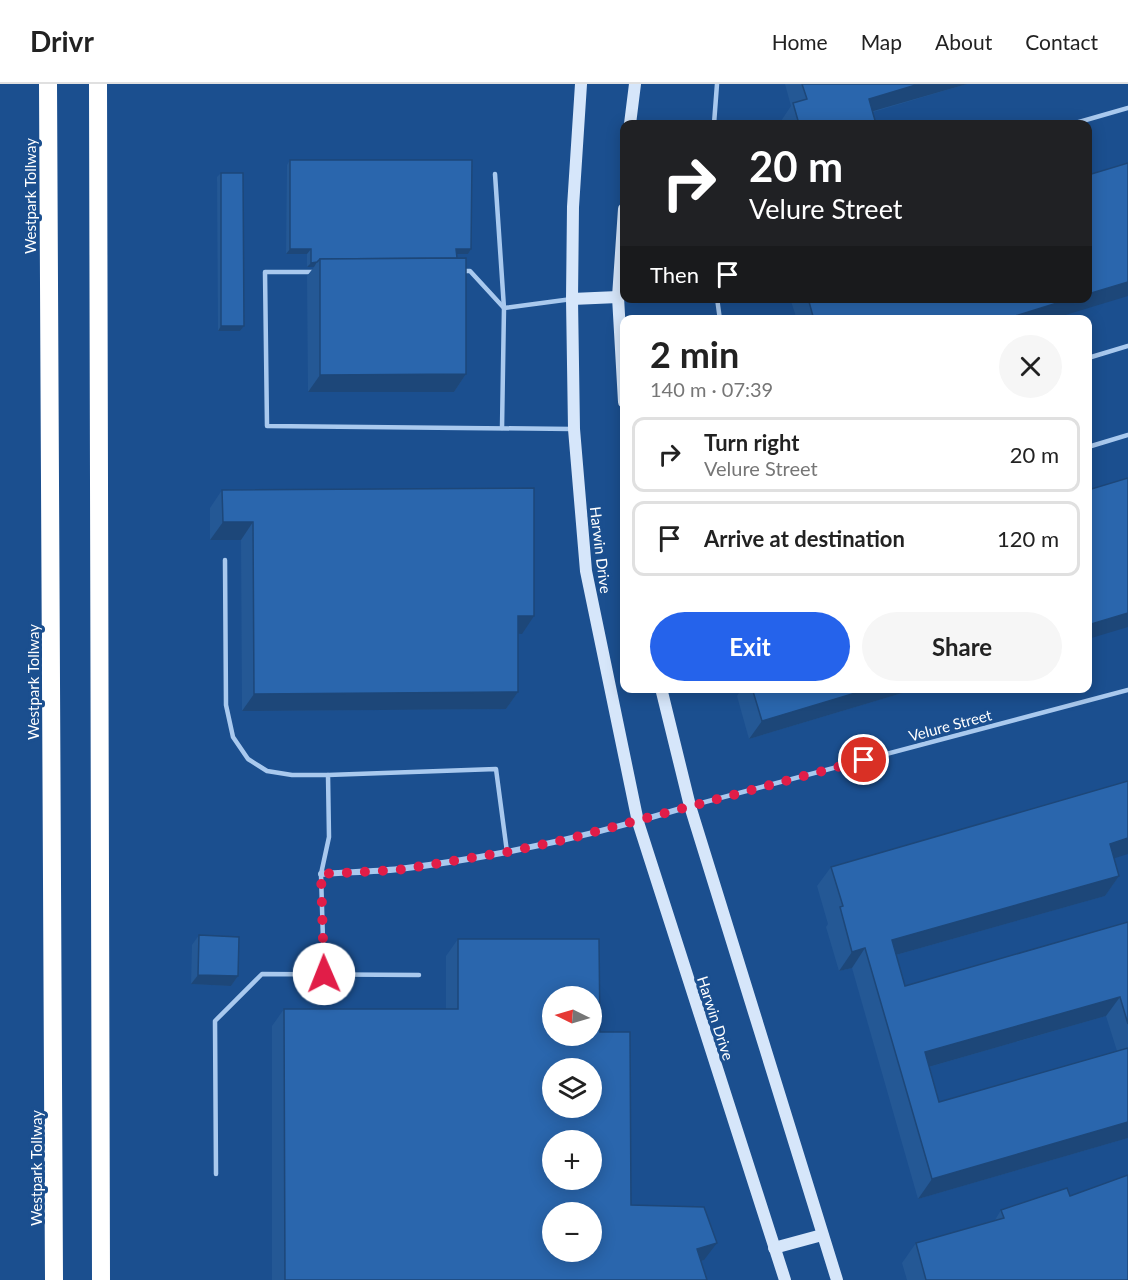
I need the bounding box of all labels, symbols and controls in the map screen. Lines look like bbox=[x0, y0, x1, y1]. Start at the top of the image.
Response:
text: Drivr bbox=[30, 24, 94, 58]
text: Home bbox=[772, 29, 828, 54]
text: Map bbox=[861, 29, 902, 54]
text: About bbox=[935, 29, 992, 54]
text: Contact bbox=[1025, 29, 1098, 54]
street label: Westpark Tollway bbox=[21, 138, 39, 254]
text: 20 m bbox=[749, 141, 843, 191]
icon: right bbox=[650, 144, 728, 222]
text: Velure Street bbox=[749, 192, 902, 225]
icon: arrive bbox=[711, 258, 744, 291]
text: Then bbox=[650, 261, 699, 288]
text: 2 min bbox=[650, 332, 739, 376]
button: close bbox=[999, 335, 1062, 398]
text: 140 m · 07:39 bbox=[650, 377, 773, 401]
text: Turn right bbox=[704, 429, 799, 456]
icon: right bbox=[653, 438, 686, 471]
text: 20 m bbox=[1010, 441, 1059, 468]
text: Velure Street bbox=[704, 456, 818, 480]
street label: Harwin Drive bbox=[587, 505, 615, 595]
icon: arrive bbox=[653, 522, 686, 555]
text: Arrive at destination bbox=[704, 525, 905, 552]
text: 120 m bbox=[997, 525, 1059, 552]
button: Exit bbox=[650, 612, 850, 681]
button: Share bbox=[862, 612, 1062, 681]
street label: Westpark Tollway bbox=[24, 624, 42, 740]
street label: Velure Street bbox=[906, 705, 994, 745]
pin bbox=[838, 734, 889, 785]
icon: arrive bbox=[847, 743, 880, 776]
position arrow bbox=[292, 942, 356, 1006]
street label: Harwin Drive bbox=[694, 974, 738, 1062]
north arrow bbox=[542, 986, 602, 1046]
map controls bbox=[542, 986, 602, 1262]
button: layers bbox=[542, 1058, 602, 1118]
street label: Westpark Tollway bbox=[27, 1110, 45, 1226]
button: + bbox=[542, 1130, 602, 1190]
button: − bbox=[542, 1202, 602, 1262]

